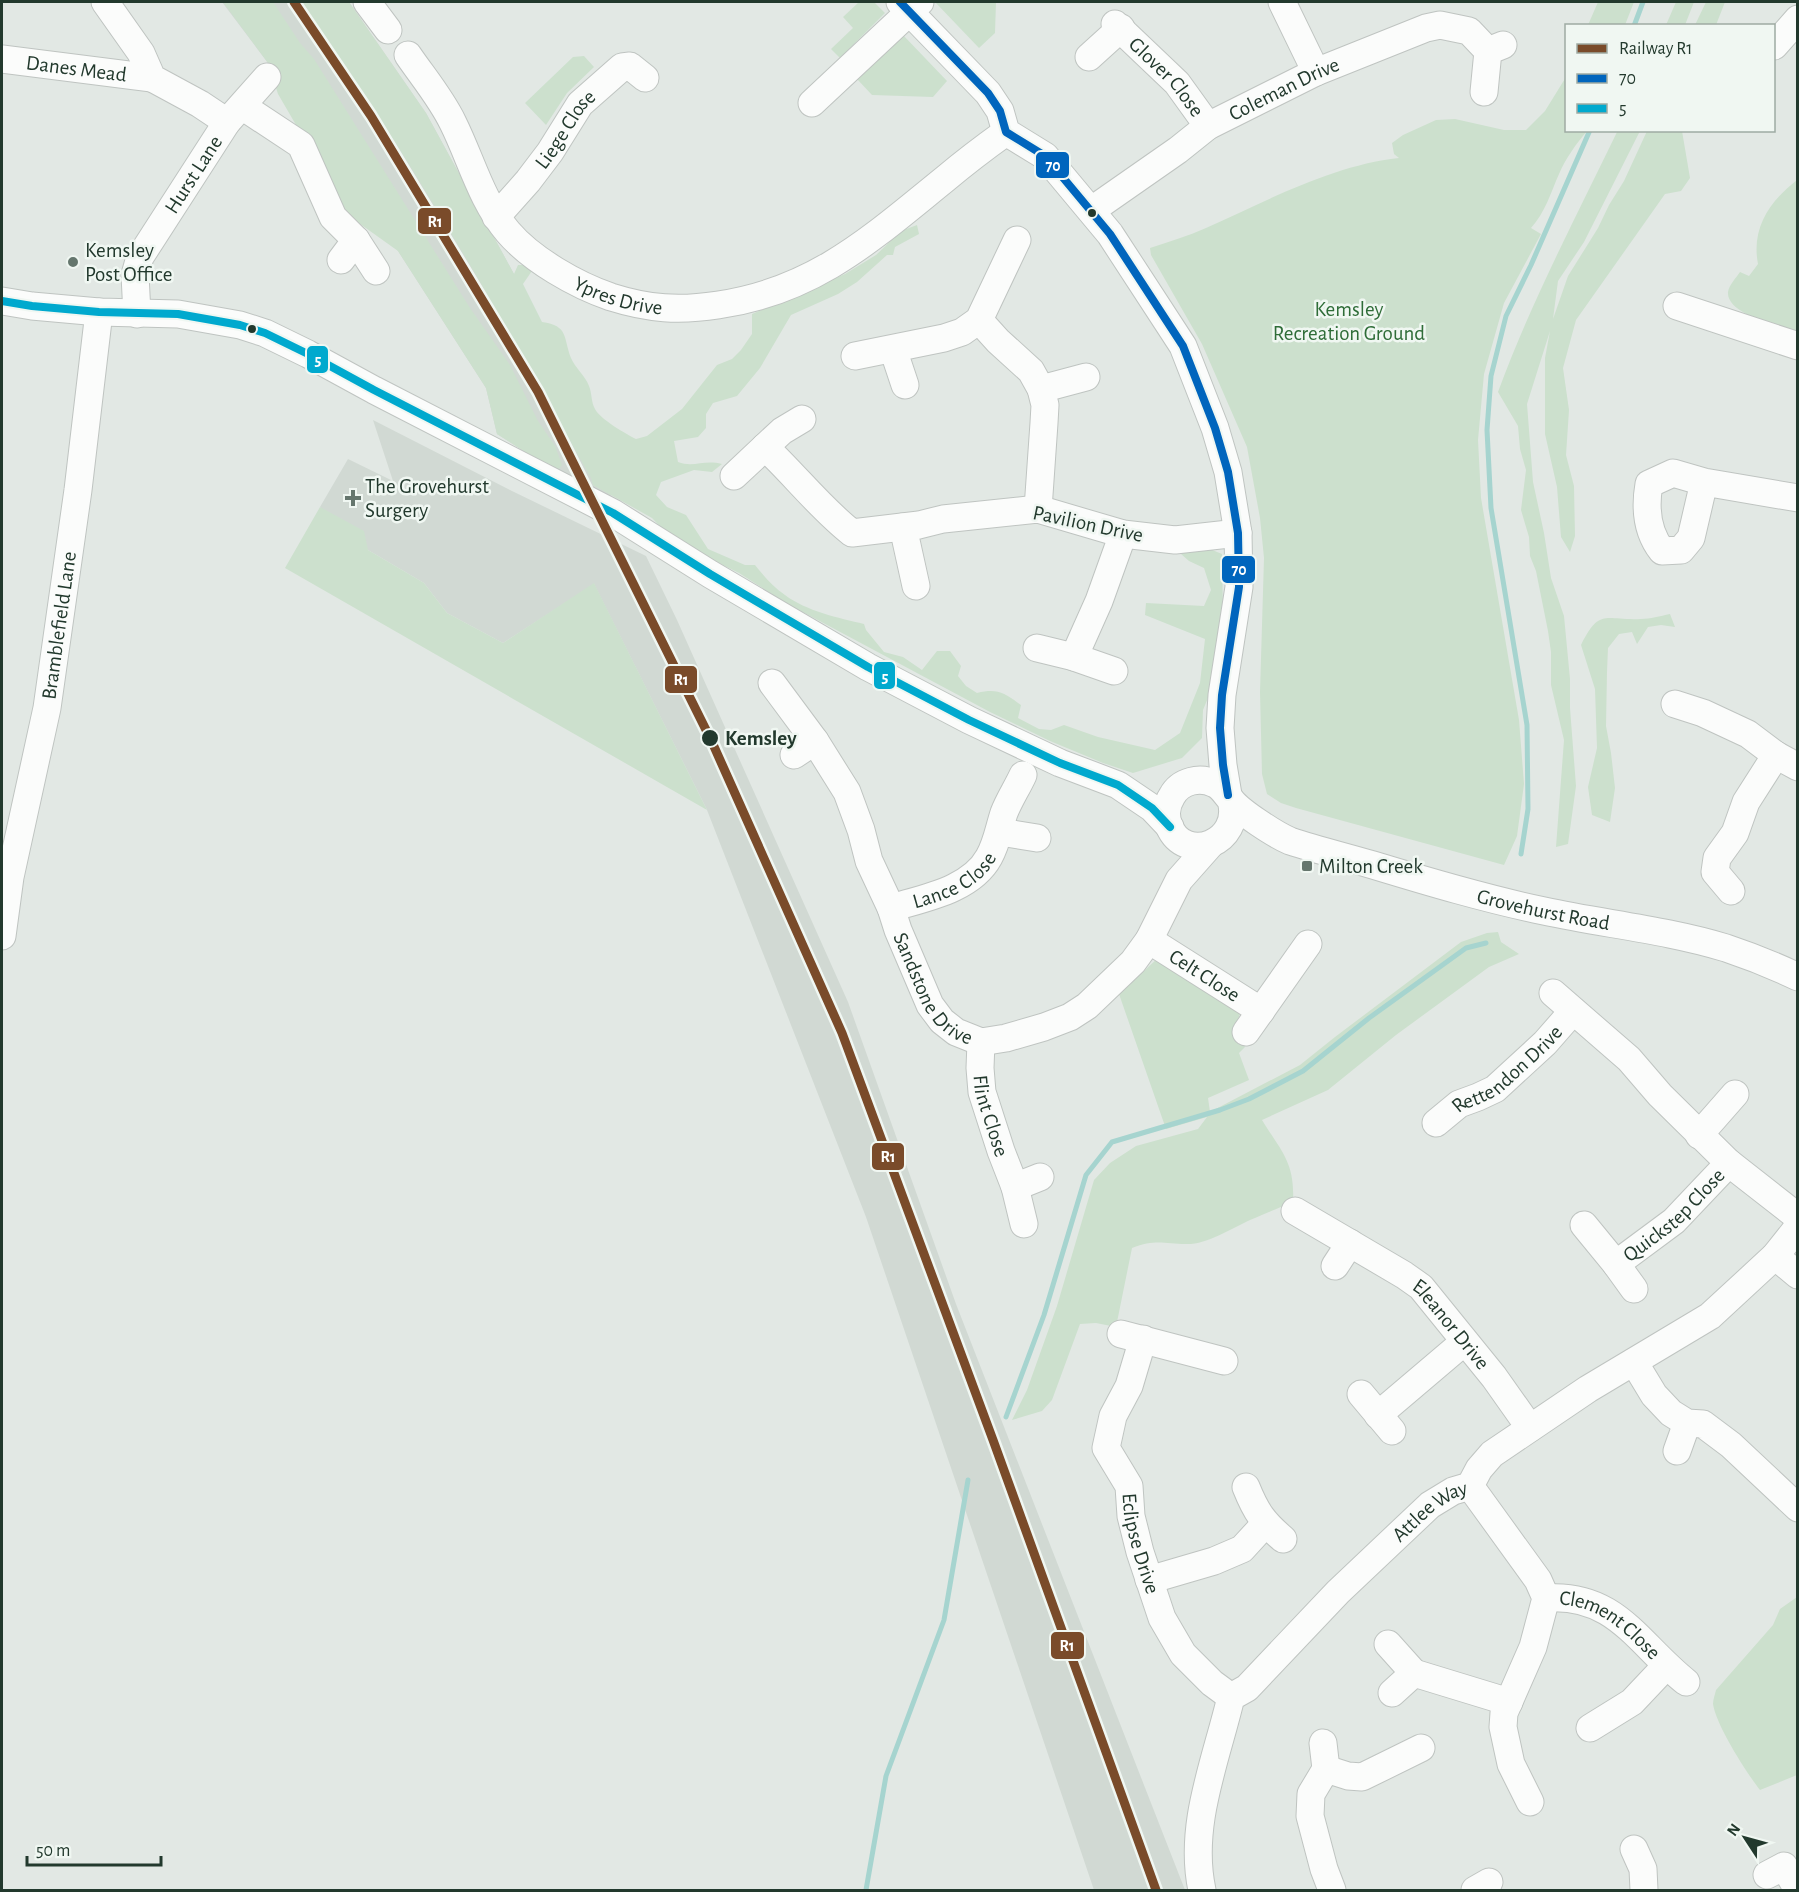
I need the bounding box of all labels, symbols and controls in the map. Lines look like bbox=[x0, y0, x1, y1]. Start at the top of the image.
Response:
legend bbox=[1565, 24, 1775, 132]
street label: Glover Close bbox=[1125, 33, 1208, 120]
text: Railway R1 bbox=[1619, 40, 1693, 58]
street label: Danes Mead bbox=[25, 52, 128, 85]
street label: Coleman Drive bbox=[1225, 53, 1342, 124]
text: 70 bbox=[1619, 70, 1636, 88]
street label: Liege Close bbox=[531, 85, 599, 173]
text: 5 bbox=[1619, 100, 1627, 118]
street label: Hurst Lane bbox=[161, 132, 226, 217]
line badge: 70 bbox=[1035, 151, 1070, 179]
text: 70 bbox=[1045, 158, 1061, 174]
line badge: R1 bbox=[417, 207, 452, 235]
unlabelled marker bbox=[1086, 207, 1098, 219]
text: R1 bbox=[427, 214, 443, 230]
place label: Kemsley Post Office bbox=[85, 240, 172, 285]
marker: Kemsley Post Office bbox=[66, 255, 80, 269]
street label: Ypres Drive bbox=[571, 272, 664, 318]
park label: Kemsley Recreation Ground bbox=[1273, 299, 1425, 344]
unlabelled marker bbox=[246, 323, 258, 335]
line badge: 5 bbox=[306, 345, 329, 374]
text: 5 bbox=[315, 352, 322, 368]
place label: The Grovehurst Surgery bbox=[365, 476, 489, 521]
marker: The Grovehurst Surgery bbox=[346, 491, 360, 505]
street label: Pavilion Drive bbox=[1031, 502, 1145, 546]
street label: Bramblefield Lane bbox=[38, 550, 80, 701]
line badge: 70 bbox=[1221, 555, 1256, 584]
text: 70 bbox=[1231, 562, 1247, 578]
line badge: 5 bbox=[873, 661, 896, 690]
line badge: R1 bbox=[664, 665, 698, 694]
text: 5 bbox=[882, 669, 889, 685]
text: R1 bbox=[673, 672, 689, 688]
marker: Kemsley bbox=[700, 728, 720, 748]
place label: Kemsley bbox=[725, 728, 797, 749]
street label: Lance Close bbox=[910, 849, 1000, 912]
place label: Milton Creek bbox=[1319, 856, 1423, 877]
marker: Milton Creek bbox=[1300, 859, 1314, 873]
street label: Grovehurst Road bbox=[1475, 885, 1612, 934]
street label: Sandstone Drive bbox=[890, 929, 976, 1048]
street label: Celt Close bbox=[1166, 945, 1244, 1005]
street label: Rettendon Drive bbox=[1447, 1021, 1566, 1116]
street label: Flint Close bbox=[970, 1074, 1013, 1160]
line badge: R1 bbox=[871, 1142, 905, 1171]
text: R1 bbox=[880, 1149, 896, 1165]
street label: Quickstep Close bbox=[1619, 1164, 1729, 1266]
street label: Eleanor Drive bbox=[1409, 1274, 1494, 1373]
street label: Attlee Way bbox=[1388, 1477, 1470, 1546]
street label: Eclipse Drive bbox=[1119, 1492, 1164, 1596]
street label: Clement Close bbox=[1559, 1587, 1665, 1663]
line badge: R1 bbox=[1050, 1631, 1085, 1660]
text: R1 bbox=[1059, 1638, 1075, 1654]
north arrow bbox=[1715, 1808, 1775, 1868]
text: N bbox=[1724, 1821, 1743, 1839]
scale bar bbox=[27, 1829, 160, 1867]
text: 50 m bbox=[36, 1842, 70, 1860]

